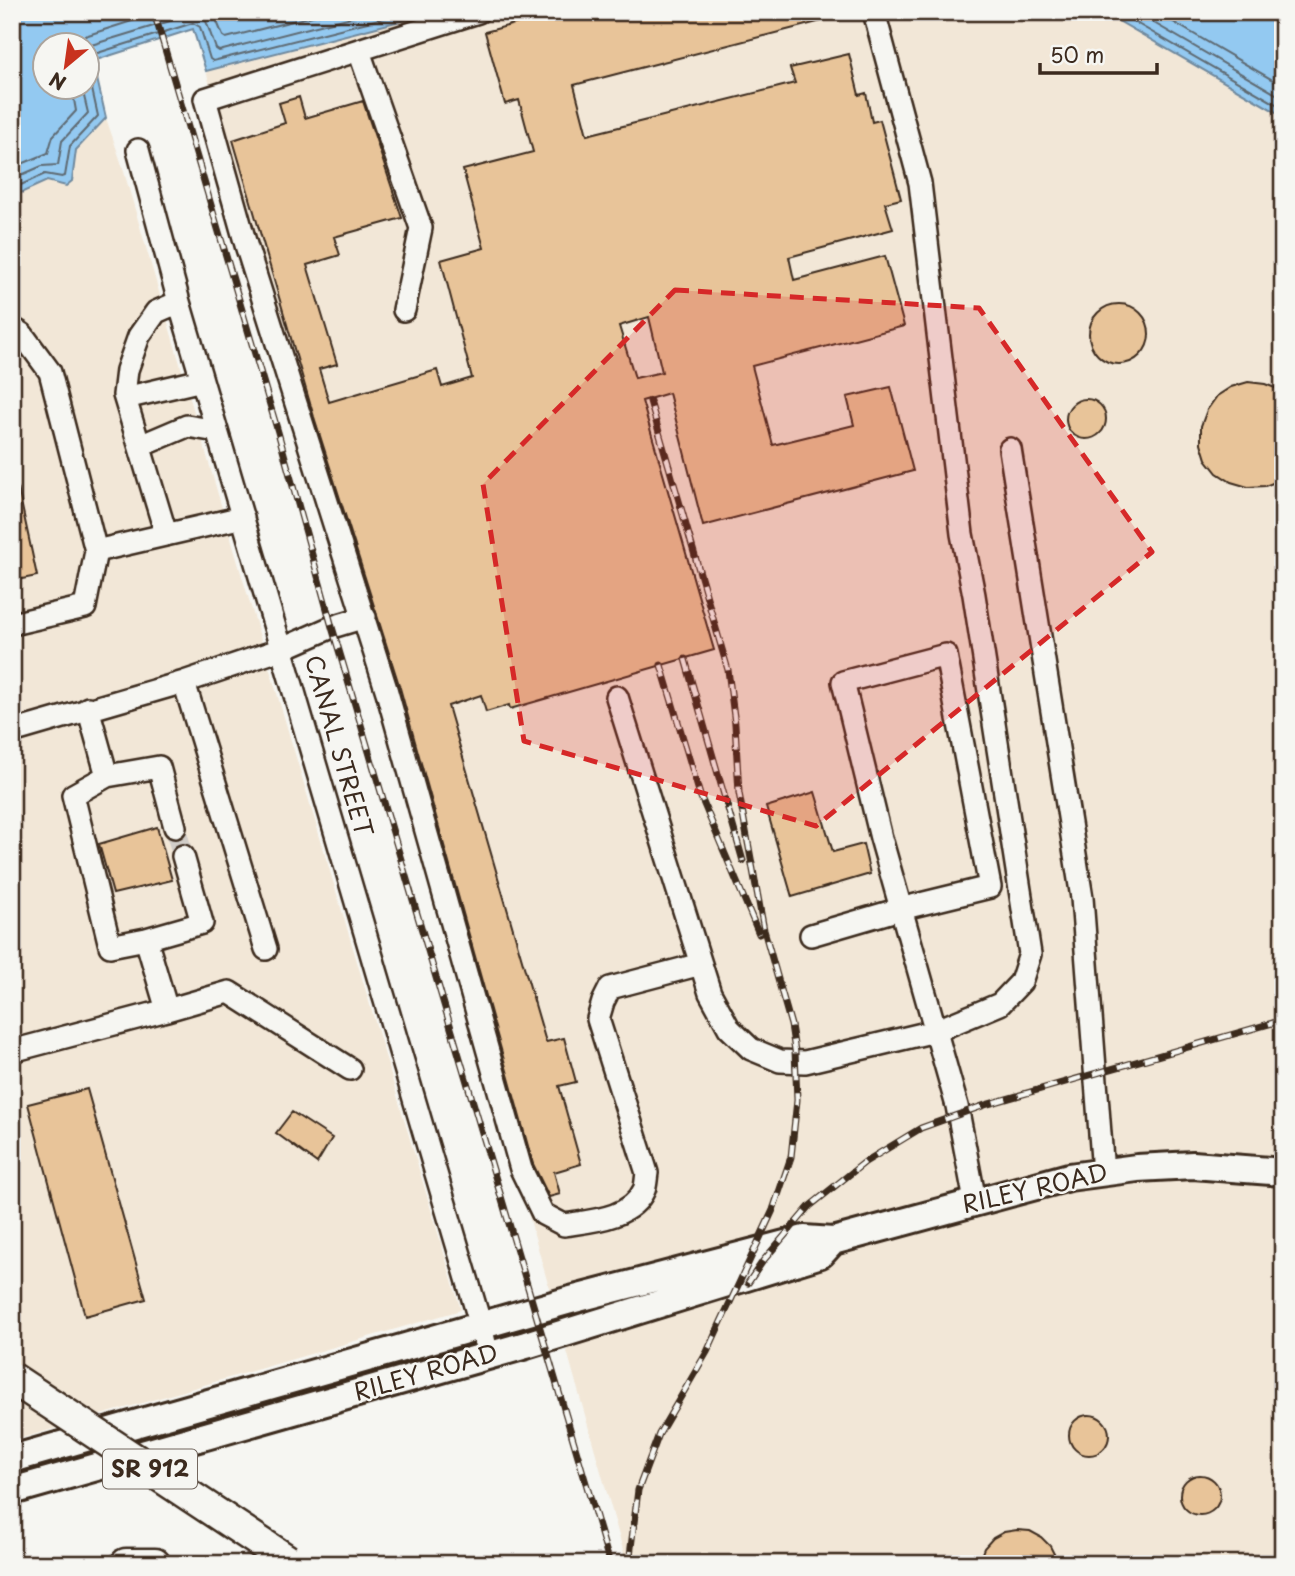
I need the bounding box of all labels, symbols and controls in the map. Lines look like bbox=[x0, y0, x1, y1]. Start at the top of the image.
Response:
north arrow bbox=[32, 32, 102, 102]
scale bar bbox=[1040, 32, 1157, 76]
text: 50 m bbox=[1050, 38, 1104, 70]
text: N bbox=[44, 66, 71, 98]
street label: CANAL STREET bbox=[297, 650, 383, 841]
street label: RILEY ROAD bbox=[958, 1153, 1111, 1221]
street label: RILEY ROAD bbox=[349, 1333, 502, 1409]
road number: SR 912 bbox=[103, 1450, 197, 1488]

